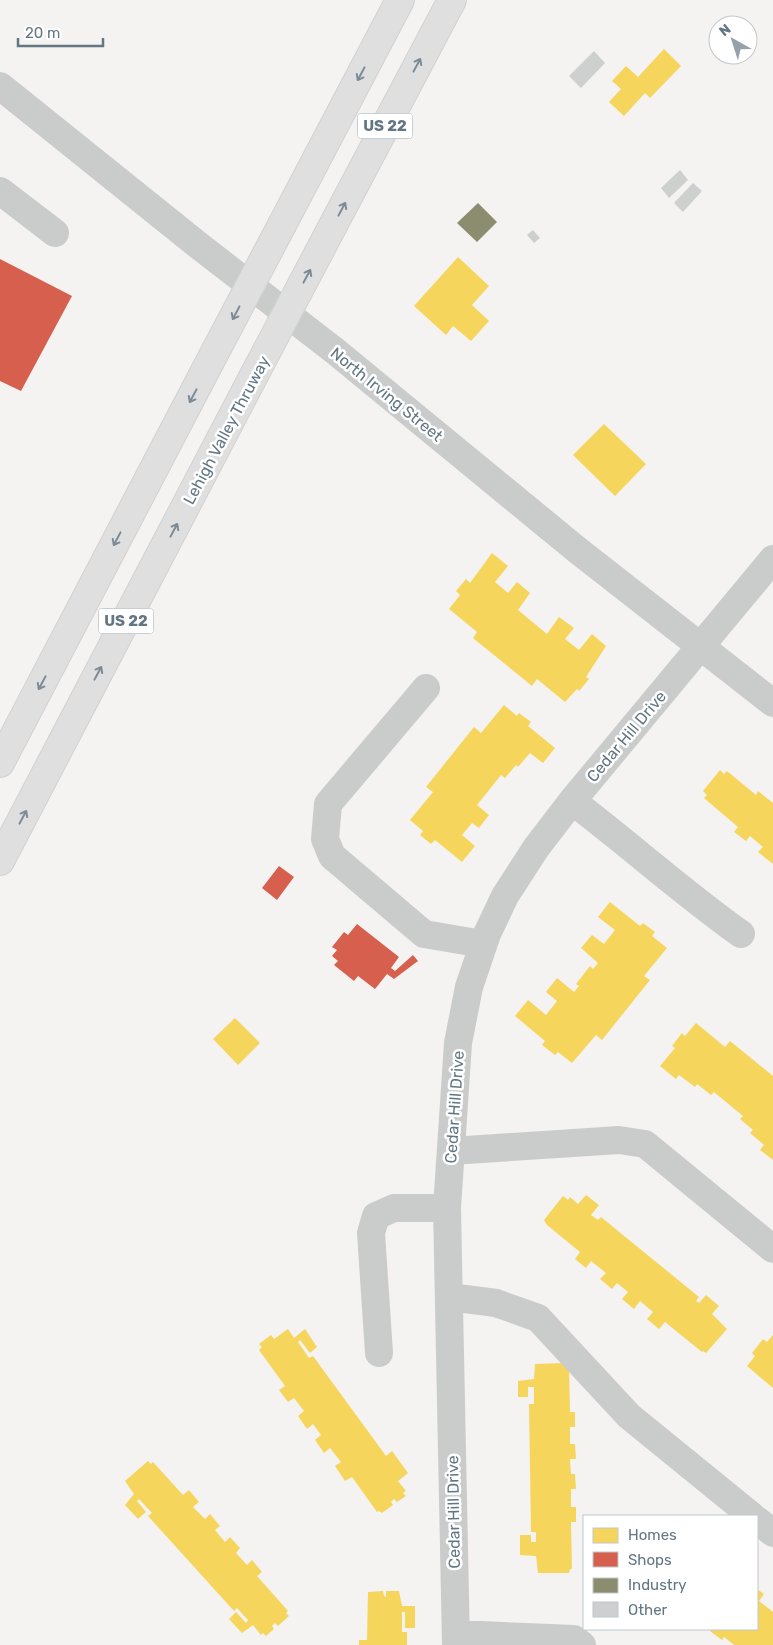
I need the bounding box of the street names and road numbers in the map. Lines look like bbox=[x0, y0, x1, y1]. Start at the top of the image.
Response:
road number: US 22 bbox=[358, 114, 412, 138]
street label: North Irving Street bbox=[327, 343, 447, 445]
street label: Lehigh Valley Thruway bbox=[179, 353, 274, 508]
road number: US 22 bbox=[98, 608, 154, 634]
street label: Cedar Hill Drive bbox=[583, 687, 670, 786]
street label: Cedar Hill Drive bbox=[441, 1050, 468, 1164]
street label: Cedar Hill Drive bbox=[443, 1455, 464, 1569]

